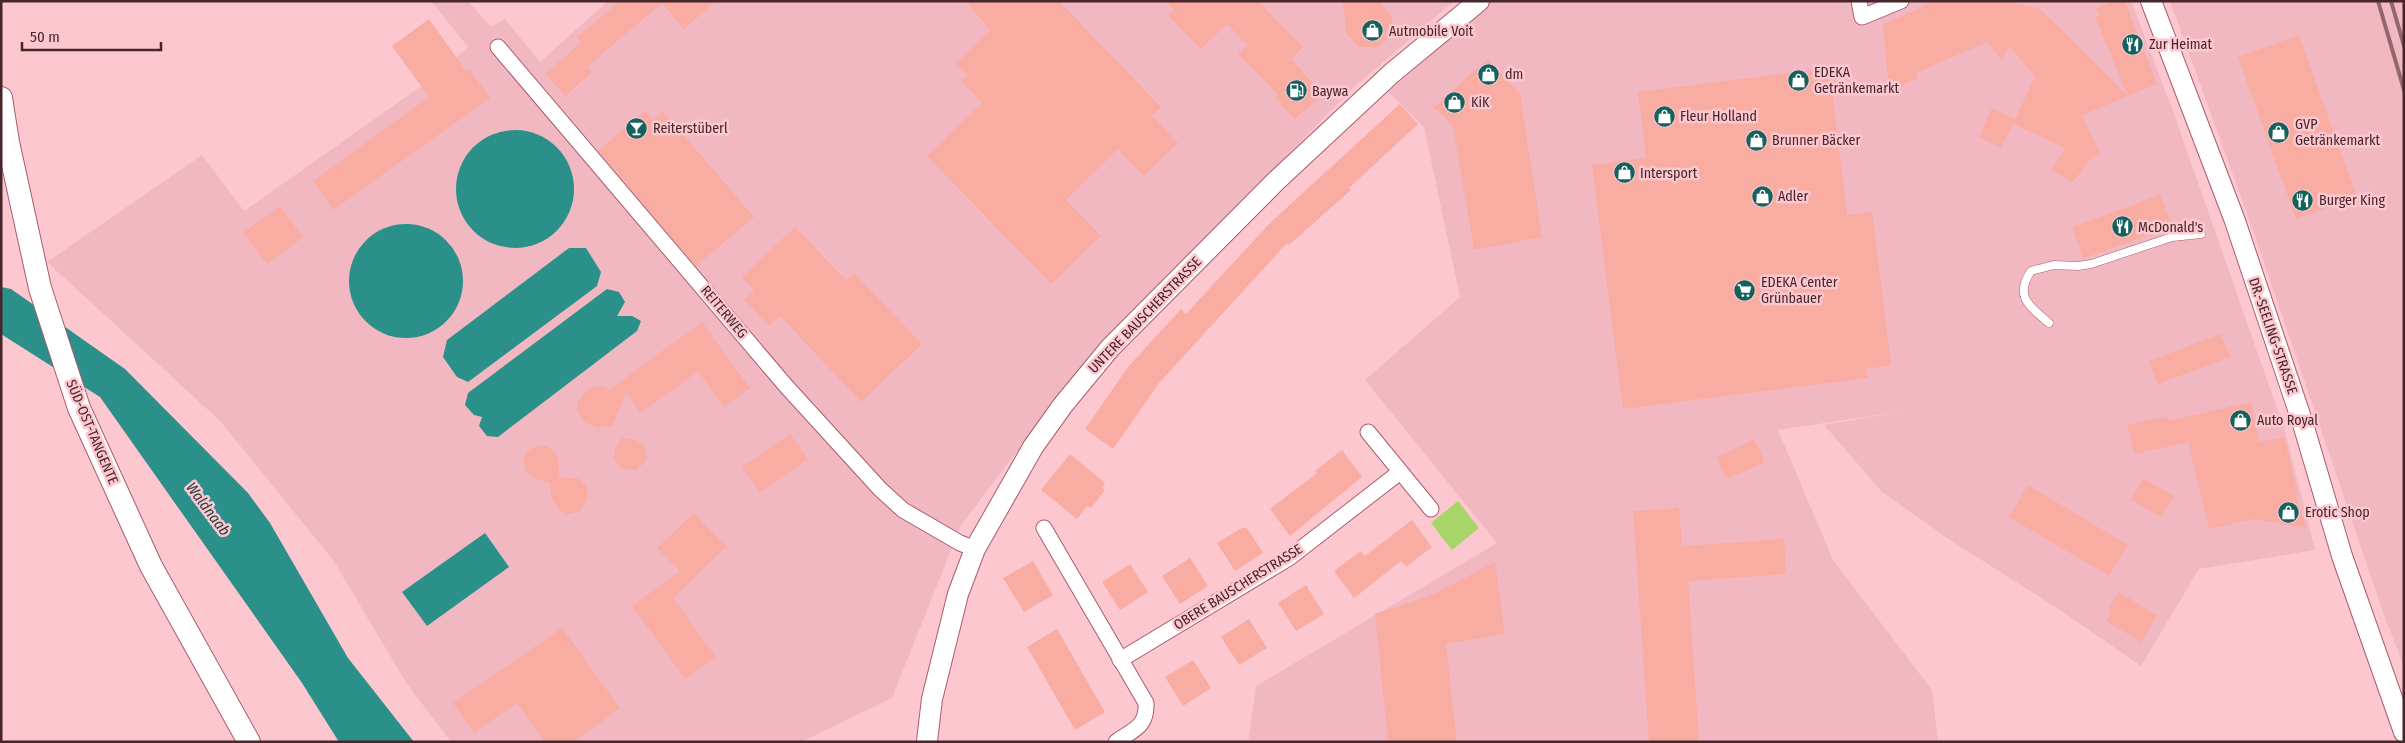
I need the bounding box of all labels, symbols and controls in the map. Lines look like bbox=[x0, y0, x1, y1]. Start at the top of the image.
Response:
shop icon: Autmobile Voit bbox=[1361, 19, 1385, 43]
scale bar bbox=[22, 20, 161, 52]
place label: Autmobile Voit bbox=[1389, 23, 1474, 40]
text: 50 m bbox=[30, 28, 60, 46]
restaurant icon: Zur Heimat bbox=[2121, 32, 2145, 56]
place label: Zur Heimat bbox=[2149, 36, 2212, 53]
shop icon: dm bbox=[1477, 62, 1501, 86]
place label: EDEKA Getränkemarkt bbox=[1814, 64, 1900, 97]
place label: dm bbox=[1505, 66, 1523, 83]
shop icon: EDEKA Getränkemarkt bbox=[1786, 68, 1810, 92]
fuel station icon: Baywa bbox=[1284, 79, 1308, 103]
place label: Baywa bbox=[1312, 83, 1349, 100]
shop icon: KiK bbox=[1443, 90, 1467, 114]
place label: KiK bbox=[1471, 94, 1490, 111]
shop icon: Fleur Holland bbox=[1652, 104, 1676, 128]
place label: Fleur Holland bbox=[1680, 108, 1757, 125]
bar icon: Reiterstüberl bbox=[625, 116, 649, 140]
place label: GVP Getränkemarkt bbox=[2295, 116, 2381, 149]
place label: Reiterstüberl bbox=[653, 120, 728, 137]
shop icon: GVP Getränkemarkt bbox=[2267, 120, 2291, 144]
shop icon: Brunner Bäcker bbox=[1744, 128, 1768, 152]
place label: Brunner Bäcker bbox=[1772, 132, 1861, 149]
shop icon: Intersport bbox=[1612, 161, 1636, 185]
place label: Intersport bbox=[1640, 165, 1698, 182]
shop icon: Adler bbox=[1750, 184, 1774, 208]
place label: Adler bbox=[1778, 188, 1808, 205]
restaurant icon: Burger King bbox=[2291, 188, 2315, 212]
place label: Burger King bbox=[2319, 192, 2385, 209]
restaurant icon: McDonald's bbox=[2110, 215, 2134, 239]
place label: McDonald's bbox=[2138, 219, 2203, 236]
street label: UNTERE BAUSCHERSTRASSE bbox=[1085, 253, 1205, 377]
place label: EDEKA Center Grünbauer bbox=[1761, 274, 1838, 307]
street label: DR.-SEELING-STRASSE bbox=[2245, 276, 2301, 397]
supermarket icon: EDEKA Center Grünbauer bbox=[1733, 278, 1757, 302]
street label: REITERWEG bbox=[697, 282, 751, 342]
street label: SÜD-OST-TANGENTE bbox=[62, 377, 123, 487]
shop icon: Auto Royal bbox=[2229, 408, 2253, 432]
place label: Auto Royal bbox=[2257, 412, 2318, 429]
water label: Waldnaab bbox=[182, 479, 234, 539]
shop icon: Erotic Shop bbox=[2277, 500, 2301, 524]
place label: Erotic Shop bbox=[2305, 504, 2370, 521]
street label: OBERE BAUSCHERSTRASSE bbox=[1171, 540, 1306, 634]

